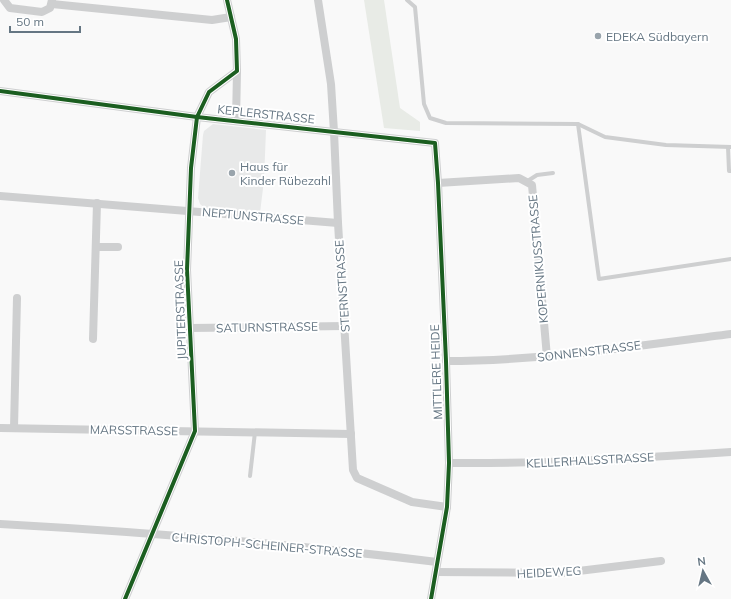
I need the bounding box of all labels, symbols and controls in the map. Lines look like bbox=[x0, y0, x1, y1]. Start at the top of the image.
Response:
scale bar bbox=[10, 8, 80, 34]
text: 50 m bbox=[16, 14, 44, 29]
place label: EDEKA Südbayern bbox=[606, 29, 708, 44]
marker: EDEKA Südbayern bbox=[593, 31, 603, 41]
street label: KEPLERSTRASSE bbox=[217, 101, 315, 127]
place label: Haus für Kinder Rübezahl bbox=[240, 159, 331, 188]
marker: Haus für Kinder Rübezahl bbox=[227, 168, 237, 178]
street label: KOPERNIKUSSTRASSE bbox=[525, 194, 551, 324]
street label: NEPTUNSTRASSE bbox=[202, 204, 304, 228]
street label: STERNSTRASSE bbox=[331, 239, 353, 333]
street label: JUPITERSTRASSE bbox=[171, 260, 189, 360]
street label: SATURNSTRASSE bbox=[216, 319, 318, 335]
street label: MITTLERE HEIDE bbox=[427, 324, 445, 420]
street label: SONNENSTRASSE bbox=[536, 337, 642, 365]
street label: MARSSTRASSE bbox=[90, 422, 178, 438]
street label: KELLERHALSSTRASSE bbox=[526, 449, 654, 471]
street label: CHRISTOPH-SCHEINER-STRASSE bbox=[171, 529, 363, 561]
north arrow bbox=[683, 551, 723, 591]
text: N bbox=[697, 554, 707, 569]
street label: HEIDEWEG bbox=[516, 563, 582, 581]

